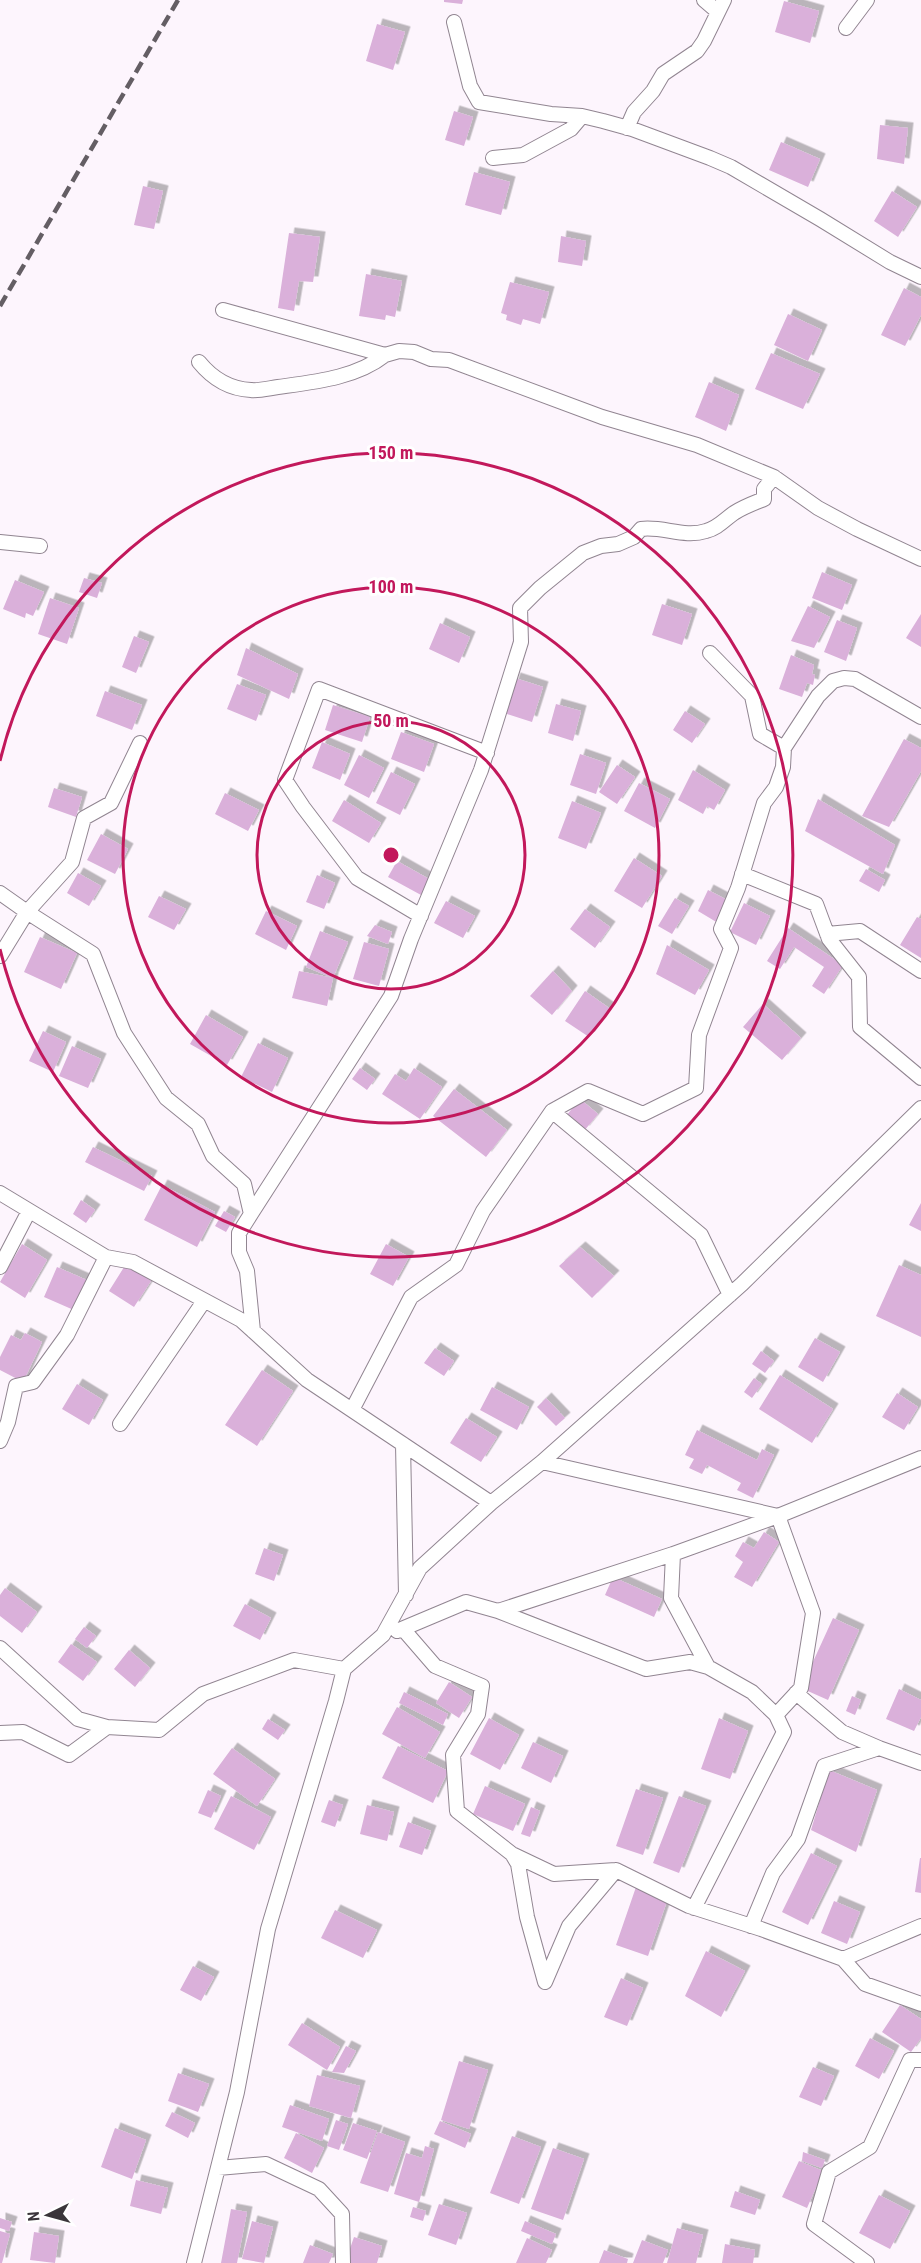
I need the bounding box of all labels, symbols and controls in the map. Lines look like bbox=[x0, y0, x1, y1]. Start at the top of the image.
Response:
text: 150 m bbox=[369, 442, 413, 463]
text: 100 m bbox=[369, 576, 413, 597]
text: 50 m bbox=[373, 710, 409, 731]
centre of rings bbox=[381, 845, 401, 865]
north arrow bbox=[18, 2185, 78, 2245]
text: N bbox=[24, 2211, 43, 2222]

